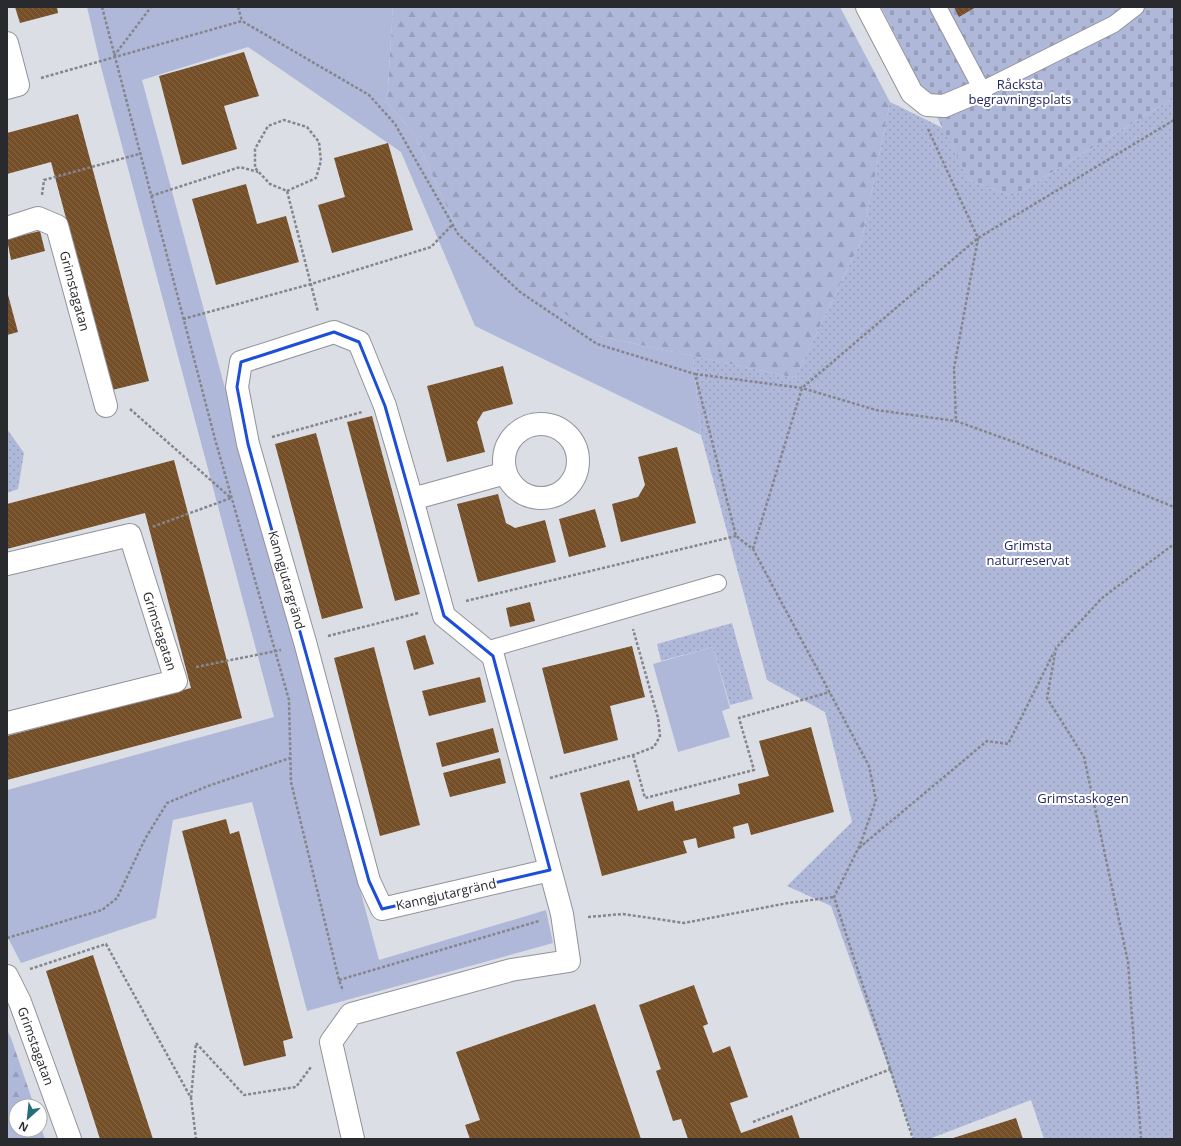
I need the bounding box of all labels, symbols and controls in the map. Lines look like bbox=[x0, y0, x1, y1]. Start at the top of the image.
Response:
park label: Råcksta begravningsplats bbox=[968, 75, 1072, 108]
street label: Grimstagatan bbox=[56, 249, 94, 333]
street label: Kanngjutargränd bbox=[264, 528, 310, 632]
park label: Grimsta naturreservat bbox=[987, 536, 1070, 569]
street label: Grimstagatan bbox=[139, 589, 181, 673]
park label: Grimstaskogen bbox=[1037, 789, 1129, 807]
street label: Kanngjutargränd bbox=[394, 874, 498, 914]
street label: Grimstagatan bbox=[13, 1004, 59, 1088]
north arrow bbox=[8, 1098, 48, 1138]
text: N bbox=[16, 1119, 31, 1136]

